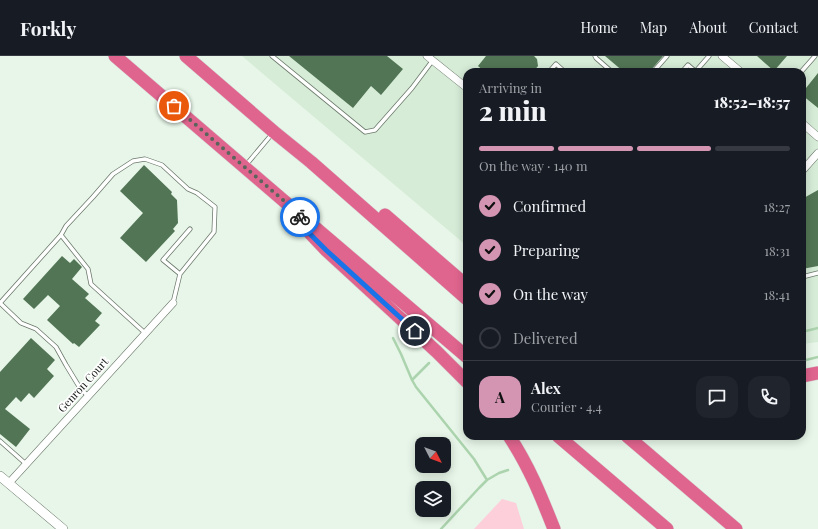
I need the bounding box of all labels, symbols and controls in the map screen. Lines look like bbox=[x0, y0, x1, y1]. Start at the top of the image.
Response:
text: Forkly bbox=[20, 15, 76, 41]
text: Home bbox=[580, 18, 618, 37]
text: Map bbox=[640, 18, 667, 37]
text: About bbox=[689, 18, 727, 37]
text: Contact bbox=[749, 18, 798, 37]
text: Arriving in bbox=[479, 79, 542, 96]
pin bbox=[157, 89, 191, 123]
text: 18:52–18:57 bbox=[714, 92, 790, 112]
text: 2 min bbox=[479, 93, 547, 128]
icon: bag bbox=[163, 95, 185, 117]
text: On the way · 140 m bbox=[479, 157, 587, 174]
icon: check bbox=[479, 195, 501, 217]
text: Confirmed bbox=[513, 196, 586, 216]
courier bbox=[280, 197, 320, 237]
text: 18:27 bbox=[763, 198, 790, 215]
icon: bike bbox=[289, 206, 311, 228]
icon: check bbox=[479, 239, 501, 261]
text: Preparing bbox=[513, 240, 580, 260]
text: 18:31 bbox=[764, 242, 790, 259]
icon: check bbox=[479, 283, 501, 305]
text: On the way bbox=[513, 284, 588, 304]
text: 18:41 bbox=[764, 286, 790, 303]
pin bbox=[398, 314, 432, 348]
icon: home bbox=[404, 320, 426, 342]
text: Delivered bbox=[513, 328, 578, 348]
street label: Genron Court bbox=[54, 354, 111, 415]
button: chat bbox=[696, 376, 738, 418]
button: phone bbox=[748, 376, 790, 418]
text: Alex bbox=[531, 378, 561, 398]
text: A bbox=[495, 387, 505, 407]
text: Courier · 4.4 bbox=[531, 398, 602, 415]
north arrow bbox=[415, 437, 451, 473]
map controls bbox=[415, 437, 451, 517]
button: layers bbox=[415, 481, 451, 517]

